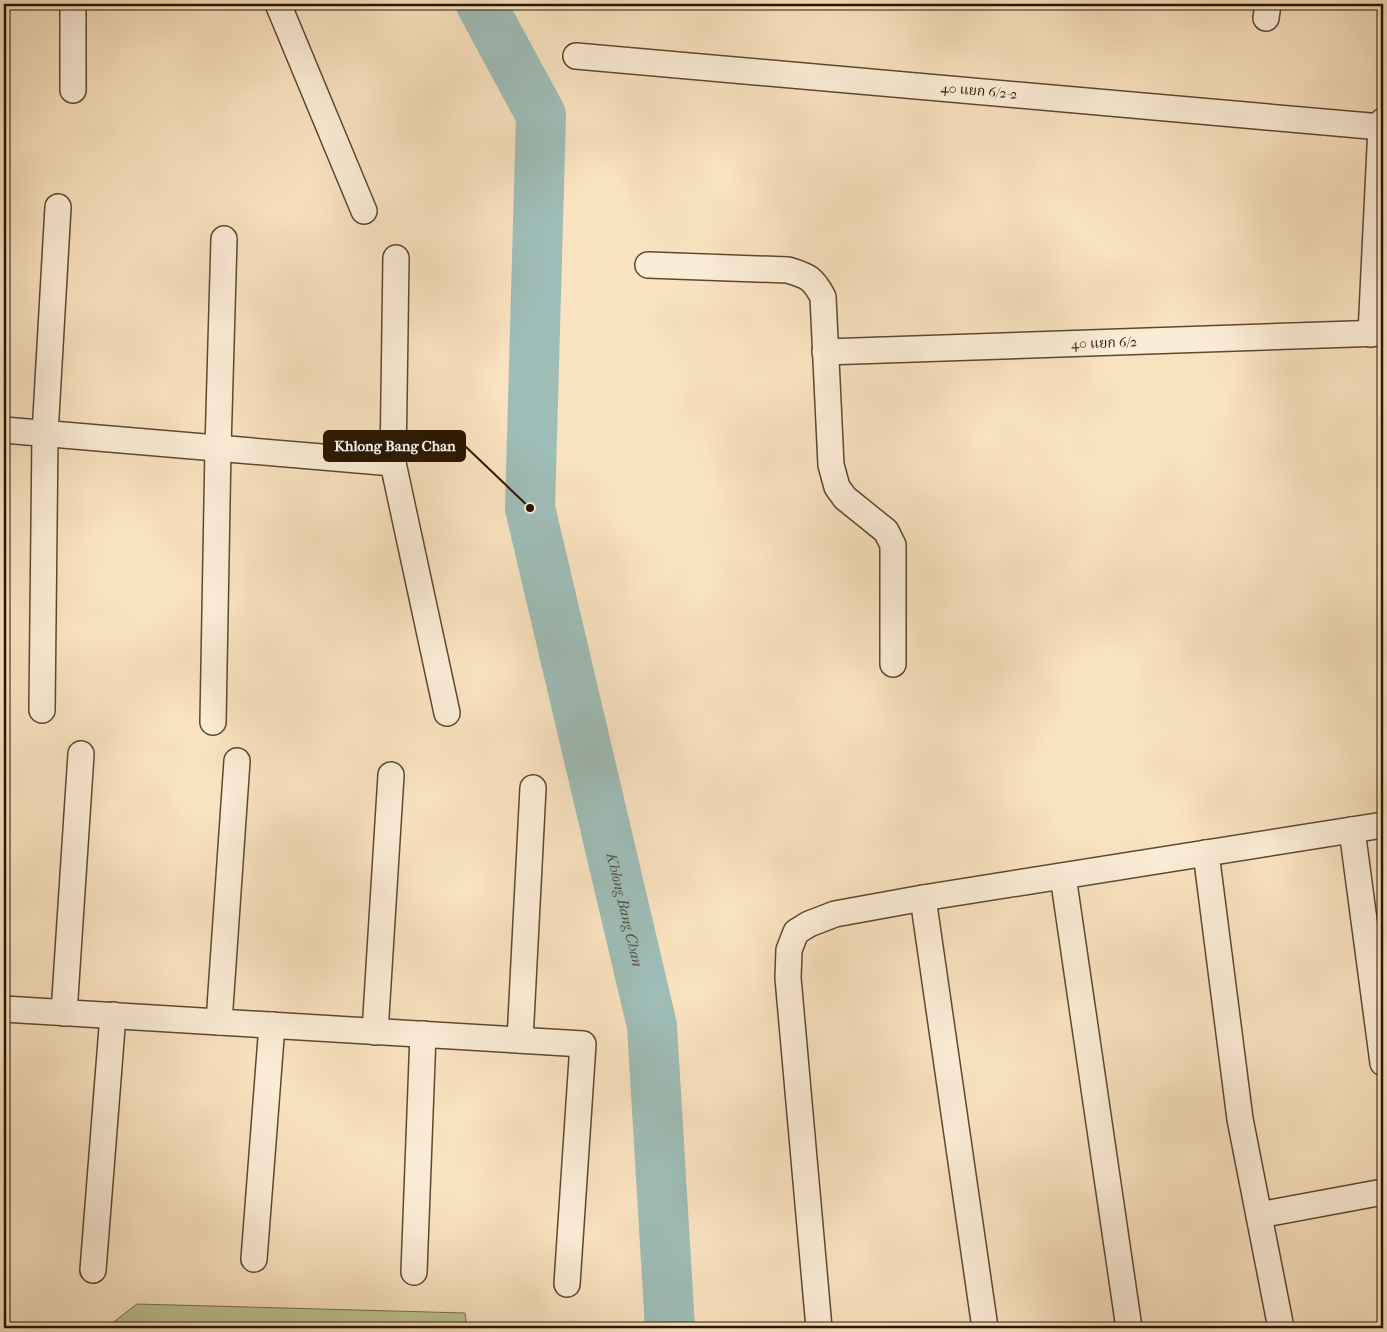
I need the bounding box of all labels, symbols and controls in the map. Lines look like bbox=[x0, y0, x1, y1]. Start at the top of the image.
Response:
street label: 40 แยก 6/2-2 bbox=[940, 79, 1018, 103]
street label: 40 แยก 6/2 bbox=[1071, 333, 1137, 353]
callout: Khlong Bang Chan bbox=[324, 431, 465, 461]
text: Khlong Bang Chan bbox=[334, 437, 456, 455]
water label: Khlong Bang Chan bbox=[602, 850, 647, 969]

